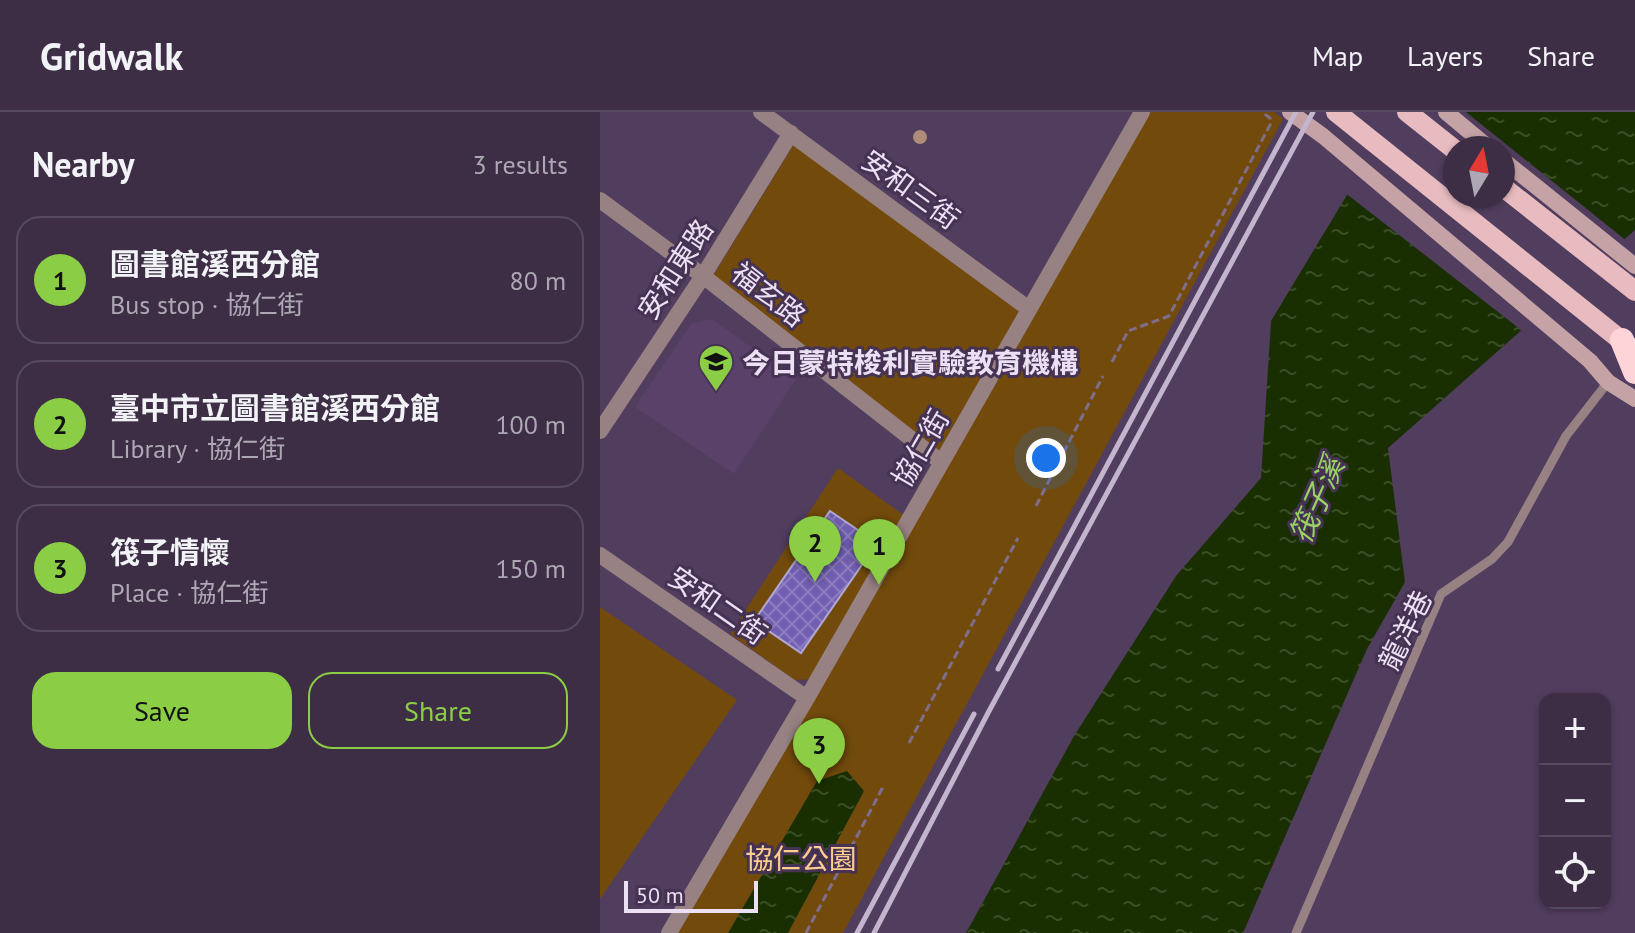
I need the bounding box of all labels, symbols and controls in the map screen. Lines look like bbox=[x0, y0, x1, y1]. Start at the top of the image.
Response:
text: Gridwalk bbox=[40, 31, 183, 80]
text: Map bbox=[1312, 37, 1363, 74]
text: Layers bbox=[1407, 37, 1483, 74]
text: Share bbox=[1527, 37, 1595, 74]
north arrow bbox=[1443, 136, 1515, 208]
street label: 安和三街 bbox=[855, 141, 967, 237]
text: Nearby bbox=[32, 142, 134, 186]
text: 3 results bbox=[473, 148, 568, 181]
street label: 安和東路 bbox=[629, 212, 721, 326]
text: 圖書館溪西分館 bbox=[110, 244, 320, 283]
street label: 福玄路 bbox=[725, 254, 813, 334]
text: 1 bbox=[53, 264, 67, 297]
text: 80 m bbox=[510, 264, 566, 297]
text: Bus stop · 協仁街 bbox=[110, 288, 303, 321]
school or university icon: 今日蒙特梭利實驗教育機構 bbox=[697, 343, 735, 393]
place label: 今日蒙特梭利實驗教育機構 bbox=[742, 344, 1078, 381]
text: 臺中市立圖書館溪西分館 bbox=[110, 388, 440, 427]
street label: 協仁街 bbox=[883, 402, 957, 494]
text: 2 bbox=[53, 408, 67, 441]
text: 100 m bbox=[495, 408, 566, 441]
text: Library · 協仁街 bbox=[110, 432, 285, 465]
your location bbox=[1026, 438, 1066, 478]
water label: 筏子溪 bbox=[1280, 447, 1354, 549]
pin: 2 bbox=[789, 516, 841, 582]
pin: 1 bbox=[853, 519, 905, 585]
text: 筏子情懷 bbox=[110, 532, 230, 571]
text: 3 bbox=[53, 552, 67, 585]
text: 150 m bbox=[495, 552, 566, 585]
street label: 安和二街 bbox=[662, 558, 774, 652]
text: Place · 協仁街 bbox=[110, 576, 268, 609]
street label: 龍洋巷 bbox=[1370, 584, 1440, 676]
button: Save bbox=[32, 672, 292, 749]
button: Share bbox=[308, 672, 568, 749]
map controls bbox=[1539, 693, 1611, 909]
button: + bbox=[1539, 693, 1611, 765]
pin: 3 bbox=[793, 718, 845, 784]
button: − bbox=[1539, 765, 1611, 837]
button: locate bbox=[1539, 837, 1611, 909]
park label: 協仁公園 bbox=[745, 840, 857, 877]
scale bar bbox=[624, 877, 758, 913]
text: 50 m bbox=[636, 881, 684, 909]

